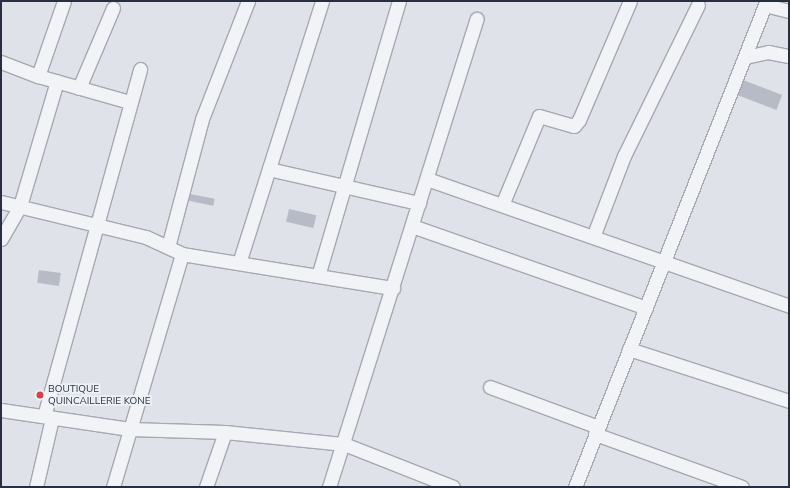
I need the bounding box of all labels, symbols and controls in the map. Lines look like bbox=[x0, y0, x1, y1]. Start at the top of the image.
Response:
place label: BOUTIQUE QUINCAILLERIE KONE bbox=[48, 383, 151, 406]
marker: BOUTIQUE QUINCAILLERIE KONE bbox=[35, 390, 45, 400]

